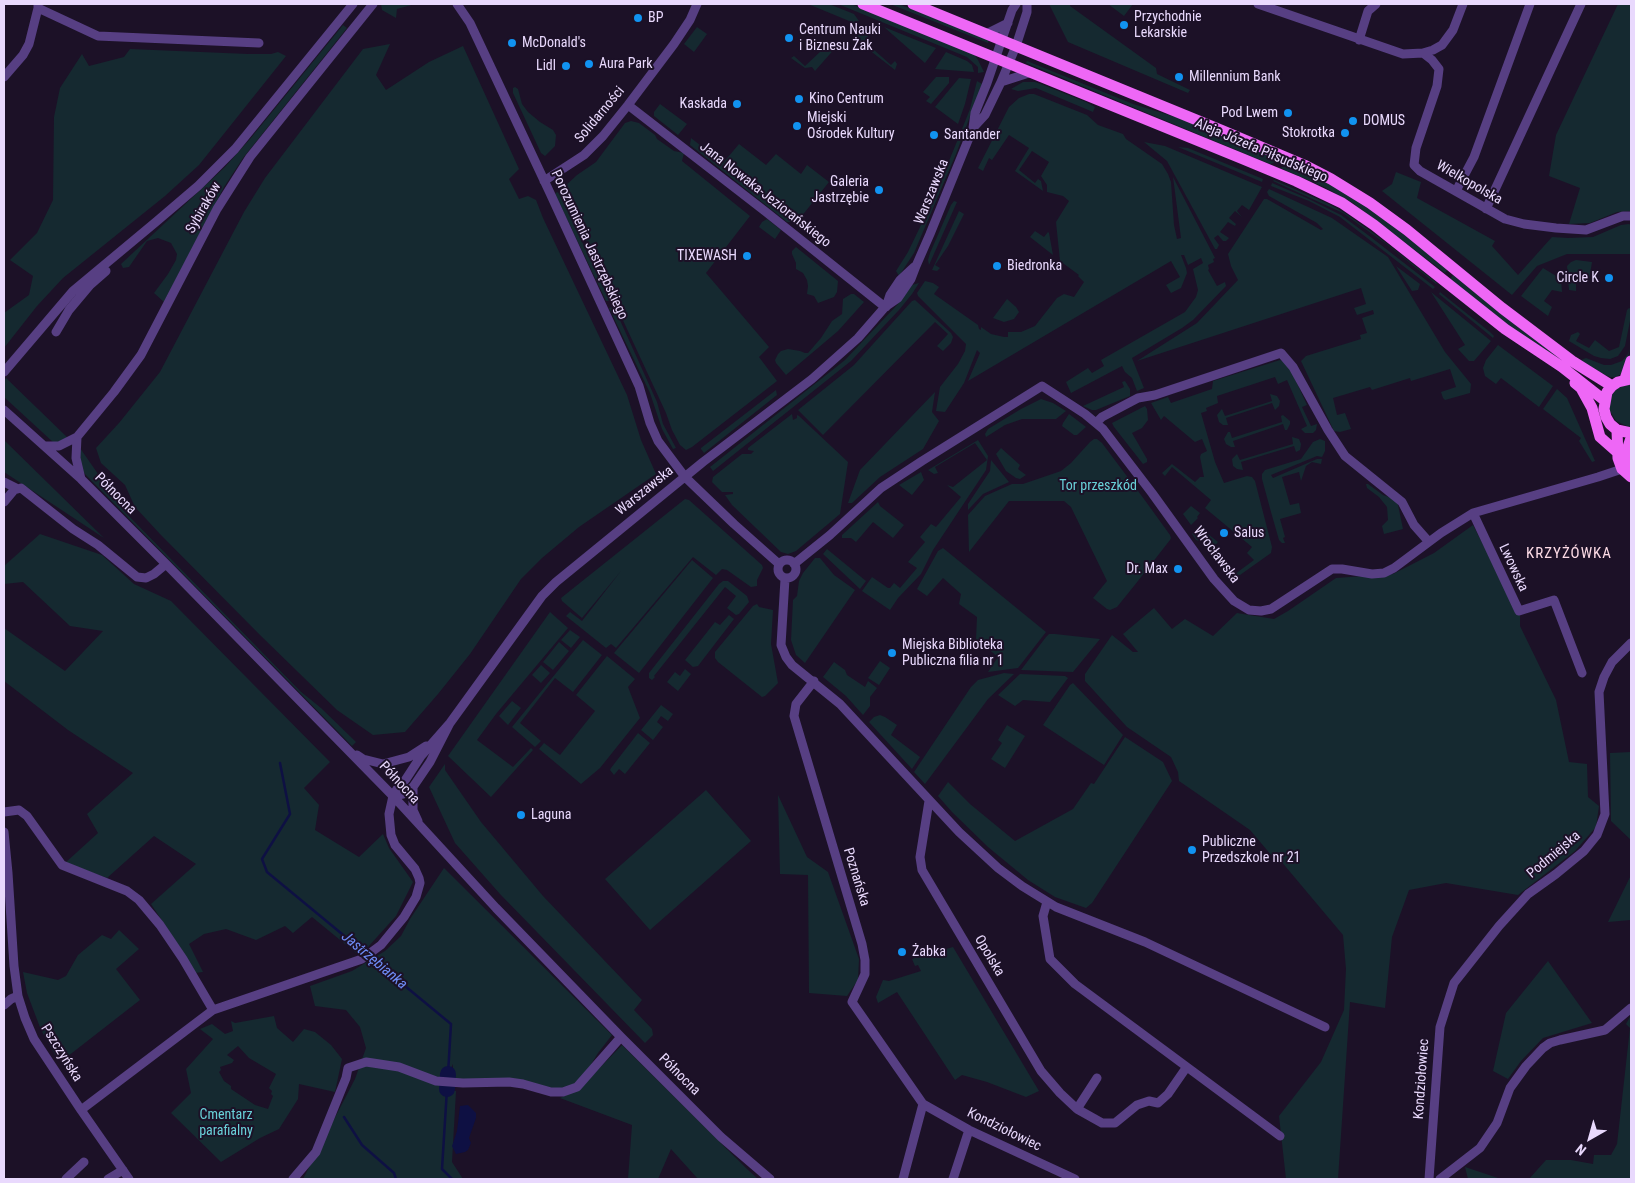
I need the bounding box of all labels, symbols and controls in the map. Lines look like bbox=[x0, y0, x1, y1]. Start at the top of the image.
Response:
place label: Przychodnie Lekarskie bbox=[1134, 9, 1202, 41]
place label: BP bbox=[648, 10, 663, 26]
marker: BP bbox=[632, 12, 644, 24]
marker: Przychodnie Lekarskie bbox=[1118, 19, 1130, 31]
place label: Centrum Nauki i Biznesu Żak bbox=[799, 22, 881, 54]
marker: Centrum Nauki i Biznesu Żak bbox=[783, 32, 795, 44]
place label: McDonald's bbox=[522, 35, 586, 51]
marker: McDonald's bbox=[506, 37, 518, 49]
place label: Aura Park bbox=[599, 56, 653, 72]
place label: Lidl bbox=[536, 58, 556, 74]
marker: Aura Park bbox=[583, 58, 595, 70]
marker: Lidl bbox=[560, 60, 572, 72]
place label: Millennium Bank bbox=[1189, 69, 1281, 85]
marker: Millennium Bank bbox=[1173, 71, 1185, 83]
street label: Solidarności bbox=[572, 83, 628, 147]
place label: Kino Centrum bbox=[809, 91, 884, 107]
marker: Kino Centrum bbox=[793, 93, 805, 105]
place label: Kaskada bbox=[680, 96, 727, 112]
marker: Kaskada bbox=[731, 98, 743, 110]
place label: Pod Lwem bbox=[1221, 105, 1278, 121]
marker: Pod Lwem bbox=[1282, 107, 1294, 119]
place label: Miejski Ośrodek Kultury bbox=[807, 110, 895, 142]
place label: DOMUS bbox=[1363, 113, 1405, 129]
street label: Aleja Józefa Piłsudskiego bbox=[1192, 115, 1330, 187]
marker: DOMUS bbox=[1347, 115, 1359, 127]
marker: Miejski Ośrodek Kultury bbox=[791, 120, 803, 132]
place label: Stokrotka bbox=[1282, 125, 1335, 141]
place label: Santander bbox=[944, 127, 1000, 143]
marker: Stokrotka bbox=[1339, 127, 1351, 139]
marker: Santander bbox=[928, 129, 940, 141]
street label: Jana Nowaka-Jeziorańskiego bbox=[696, 139, 834, 251]
street label: Warszawska bbox=[911, 157, 953, 227]
street label: Wielkopolska bbox=[1433, 157, 1505, 209]
street label: Porozumienia Jastrzębskiego bbox=[547, 168, 631, 322]
place label: Galeria Jastrzębie bbox=[811, 174, 869, 206]
street label: Sybiraków bbox=[183, 179, 225, 237]
marker: Galeria Jastrzębie bbox=[873, 184, 885, 196]
place label: TIXEWASH bbox=[677, 248, 737, 264]
marker: TIXEWASH bbox=[741, 250, 753, 262]
place label: Biedronka bbox=[1007, 258, 1062, 274]
marker: Biedronka bbox=[991, 260, 1003, 272]
place label: Circle K bbox=[1557, 270, 1599, 286]
marker: Circle K bbox=[1603, 272, 1615, 284]
street label: Warszawska bbox=[613, 463, 677, 519]
street label: Północna bbox=[91, 470, 139, 518]
park label: Tor przeszkód bbox=[1059, 478, 1137, 494]
street label: Wrocławska bbox=[1189, 523, 1243, 587]
place label: Salus bbox=[1234, 525, 1264, 541]
marker: Salus bbox=[1218, 527, 1230, 539]
street label: Lwowska bbox=[1495, 541, 1531, 595]
district label: KRZYŻÓWKA bbox=[1525, 545, 1613, 563]
place label: Dr. Max bbox=[1126, 561, 1168, 577]
marker: Dr. Max bbox=[1172, 563, 1184, 575]
place label: Miejska Biblioteka Publiczna filia nr 1 bbox=[902, 637, 1004, 670]
marker: Miejska Biblioteka Publiczna filia nr 1 bbox=[886, 647, 898, 659]
street label: Północna bbox=[375, 758, 423, 808]
place label: Laguna bbox=[531, 807, 572, 823]
marker: Laguna bbox=[515, 809, 527, 821]
street label: Podmiejska bbox=[1524, 828, 1584, 882]
place label: Publiczne Przedszkole nr 21 bbox=[1202, 834, 1301, 866]
marker: Publiczne Przedszkole nr 21 bbox=[1186, 844, 1198, 856]
street label: Poznańska bbox=[839, 846, 873, 908]
water label: Jastrzębianka bbox=[337, 928, 411, 994]
street label: Opolska bbox=[970, 932, 1008, 980]
place label: Żabka bbox=[912, 944, 946, 960]
marker: Żabka bbox=[896, 946, 908, 958]
street label: Pszczyńska bbox=[37, 1021, 85, 1085]
street label: Kondziołowiec bbox=[1411, 1038, 1433, 1120]
street label: Północna bbox=[655, 1051, 703, 1099]
street label: Kondziołowiec bbox=[964, 1105, 1044, 1155]
park label: Cmentarz parafialny bbox=[199, 1107, 253, 1140]
north arrow bbox=[1565, 1113, 1615, 1163]
text: N bbox=[1572, 1141, 1589, 1159]

